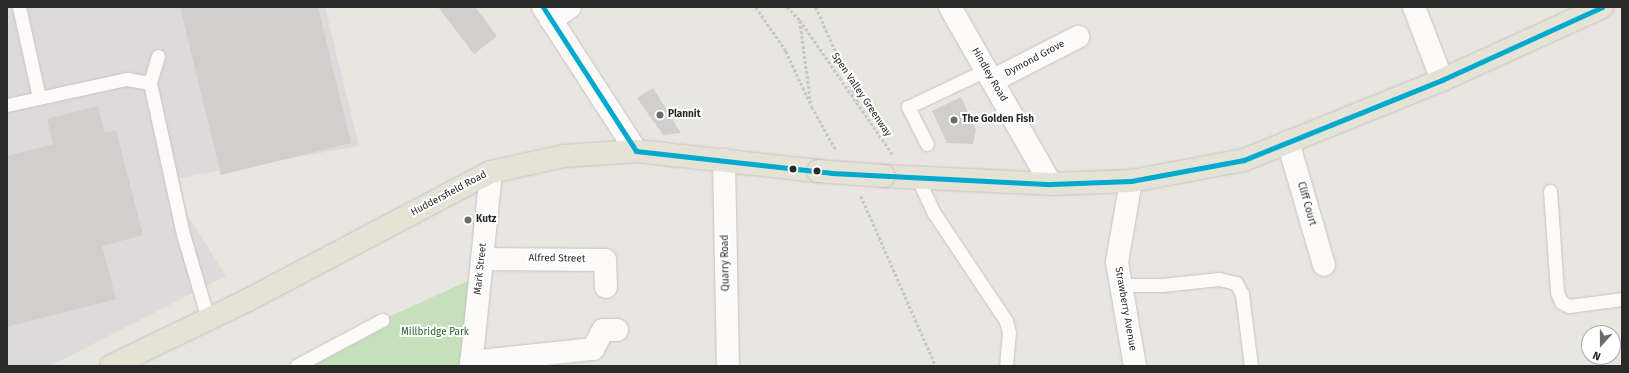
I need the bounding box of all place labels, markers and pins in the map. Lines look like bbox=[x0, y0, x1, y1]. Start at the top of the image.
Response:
place label: Plannit bbox=[668, 109, 701, 121]
marker: Plannit bbox=[655, 110, 665, 120]
place label: The Golden Fish bbox=[962, 114, 1034, 126]
marker: The Golden Fish bbox=[949, 115, 959, 125]
unlabelled marker bbox=[788, 164, 798, 174]
unlabelled marker bbox=[812, 166, 822, 176]
place label: Kutz bbox=[476, 214, 496, 226]
marker: Kutz bbox=[463, 215, 473, 225]

